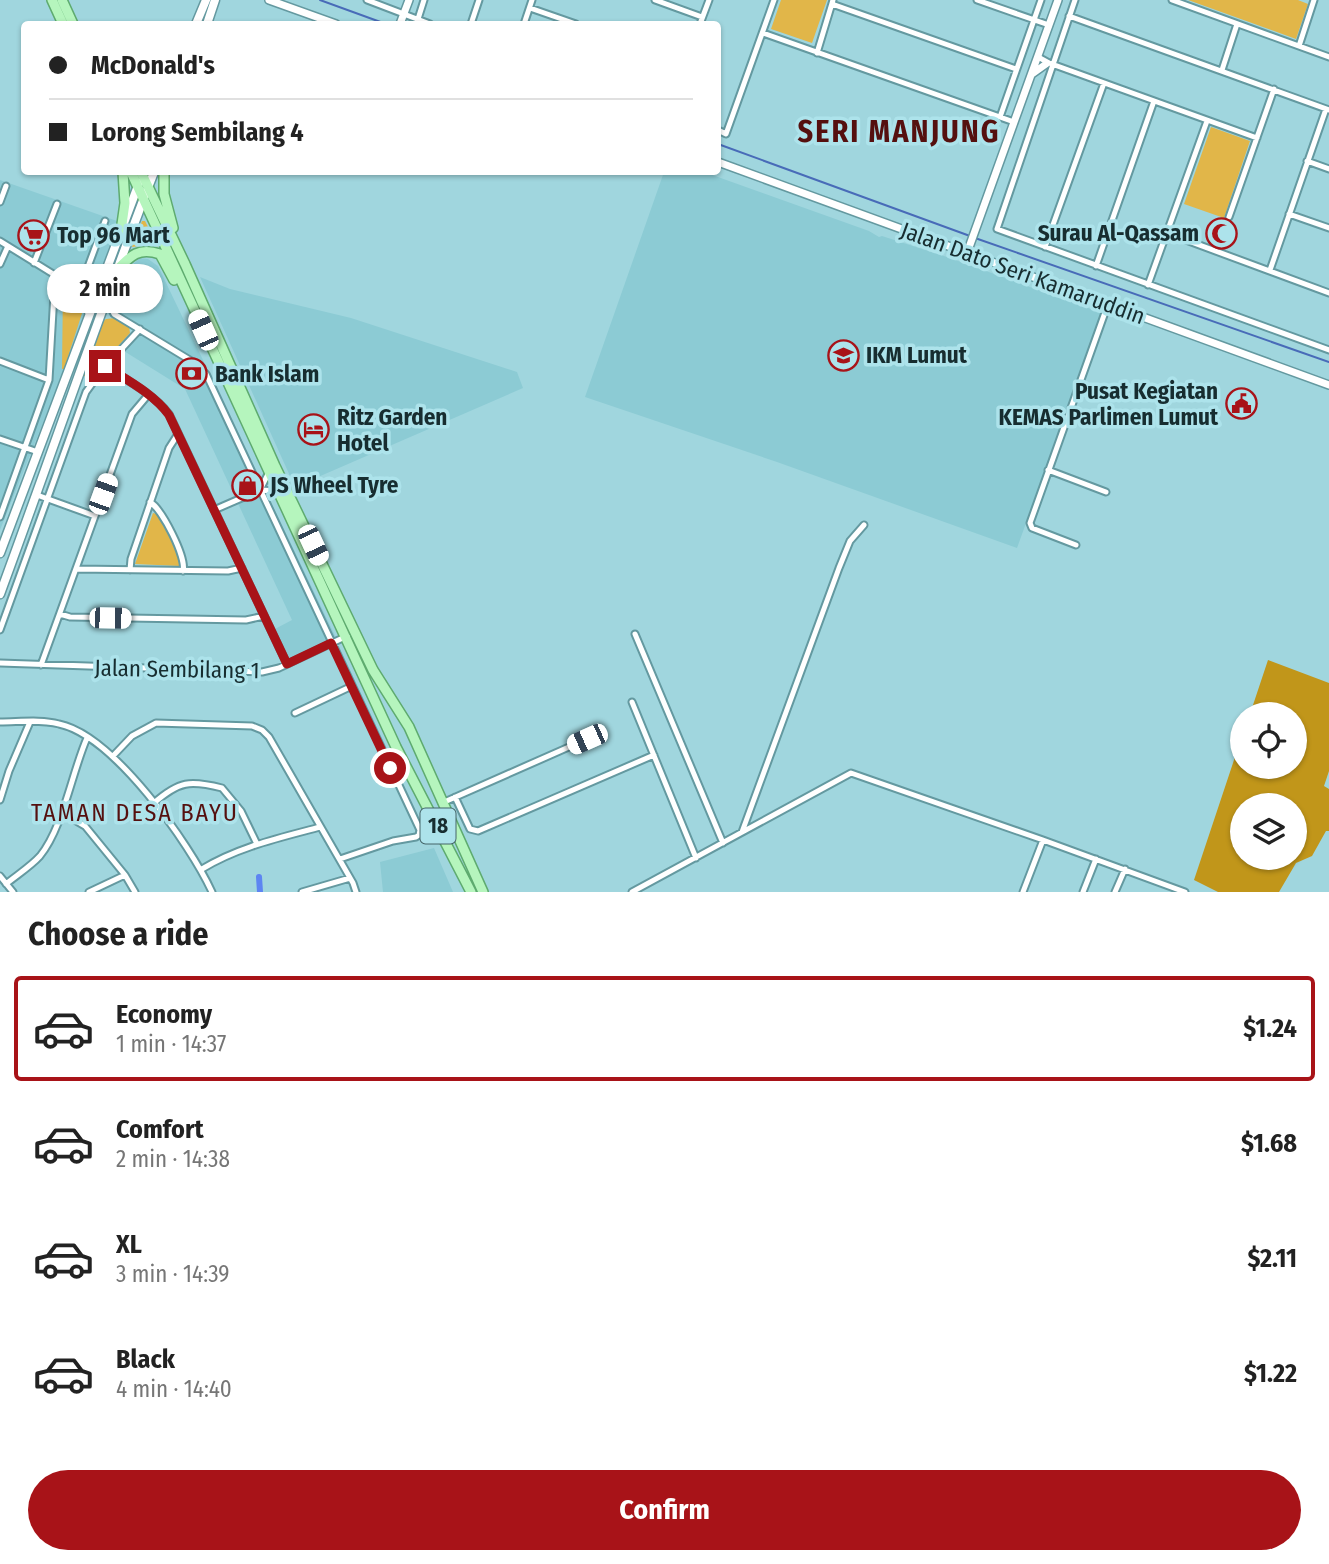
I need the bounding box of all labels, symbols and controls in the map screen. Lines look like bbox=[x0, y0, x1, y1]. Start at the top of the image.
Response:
text: McDonald's bbox=[91, 50, 215, 81]
district label: SERI MANJUNG bbox=[798, 114, 1000, 150]
text: Lorong Sembilang 4 bbox=[91, 117, 304, 148]
street label: Jalan Dato Seri Kamaruddin bbox=[897, 216, 1149, 330]
mosque icon: Surau Al-Qassam bbox=[1205, 216, 1239, 250]
supermarket icon: Top 96 Mart bbox=[17, 218, 51, 252]
place label: Surau Al-Qassam bbox=[1038, 219, 1199, 247]
place label: Top 96 Mart bbox=[57, 221, 171, 249]
callout: 2 min bbox=[47, 264, 163, 314]
text: 2 min bbox=[80, 274, 131, 302]
car bbox=[185, 307, 222, 353]
school or university icon: IKM Lumut bbox=[826, 338, 860, 372]
place label: IKM Lumut bbox=[866, 341, 968, 369]
route end bbox=[89, 350, 121, 382]
bank icon: Bank Islam bbox=[175, 357, 209, 391]
place label: Bank Islam bbox=[215, 360, 319, 388]
place label: Pusat Kegiatan KEMAS Parlimen Lumut bbox=[999, 377, 1219, 431]
public building icon: Pusat Kegiatan KEMAS Parlimen Lumut bbox=[1224, 387, 1258, 421]
place label: Ritz Garden Hotel bbox=[337, 403, 447, 457]
hotel icon: Ritz Garden Hotel bbox=[297, 413, 331, 447]
shop icon: JS Wheel Tyre bbox=[230, 468, 264, 502]
car bbox=[86, 471, 121, 517]
place label: JS Wheel Tyre bbox=[269, 471, 399, 499]
car bbox=[295, 522, 332, 568]
car bbox=[89, 607, 132, 629]
street label: Jalan Sembilang 1 bbox=[94, 654, 260, 684]
map controls bbox=[1230, 702, 1307, 870]
button: locate bbox=[1230, 702, 1307, 779]
car bbox=[564, 721, 611, 757]
route start bbox=[374, 752, 406, 784]
button: layers bbox=[1230, 793, 1307, 870]
district label: TAMAN DESA BAYU bbox=[31, 799, 239, 827]
road number: 18 bbox=[420, 808, 456, 844]
text: Choose a ride bbox=[28, 915, 209, 953]
icon: car bbox=[32, 997, 95, 1060]
text: Economy bbox=[116, 999, 212, 1030]
text: $1.24 bbox=[1243, 1013, 1297, 1044]
text: 1 min · 14:37 bbox=[116, 1030, 226, 1058]
icon: car bbox=[32, 1112, 95, 1175]
text: Comfort bbox=[116, 1114, 204, 1145]
text: $1.68 bbox=[1241, 1128, 1297, 1159]
text: 2 min · 14:38 bbox=[116, 1145, 230, 1173]
icon: car bbox=[32, 1227, 95, 1290]
text: XL bbox=[116, 1229, 142, 1260]
text: $2.11 bbox=[1247, 1243, 1297, 1274]
text: 3 min · 14:39 bbox=[116, 1260, 230, 1288]
icon: car bbox=[32, 1342, 95, 1405]
text: Black bbox=[116, 1344, 175, 1375]
text: $1.22 bbox=[1244, 1358, 1297, 1389]
text: 4 min · 14:40 bbox=[116, 1375, 232, 1403]
button: Confirm bbox=[28, 1470, 1301, 1550]

